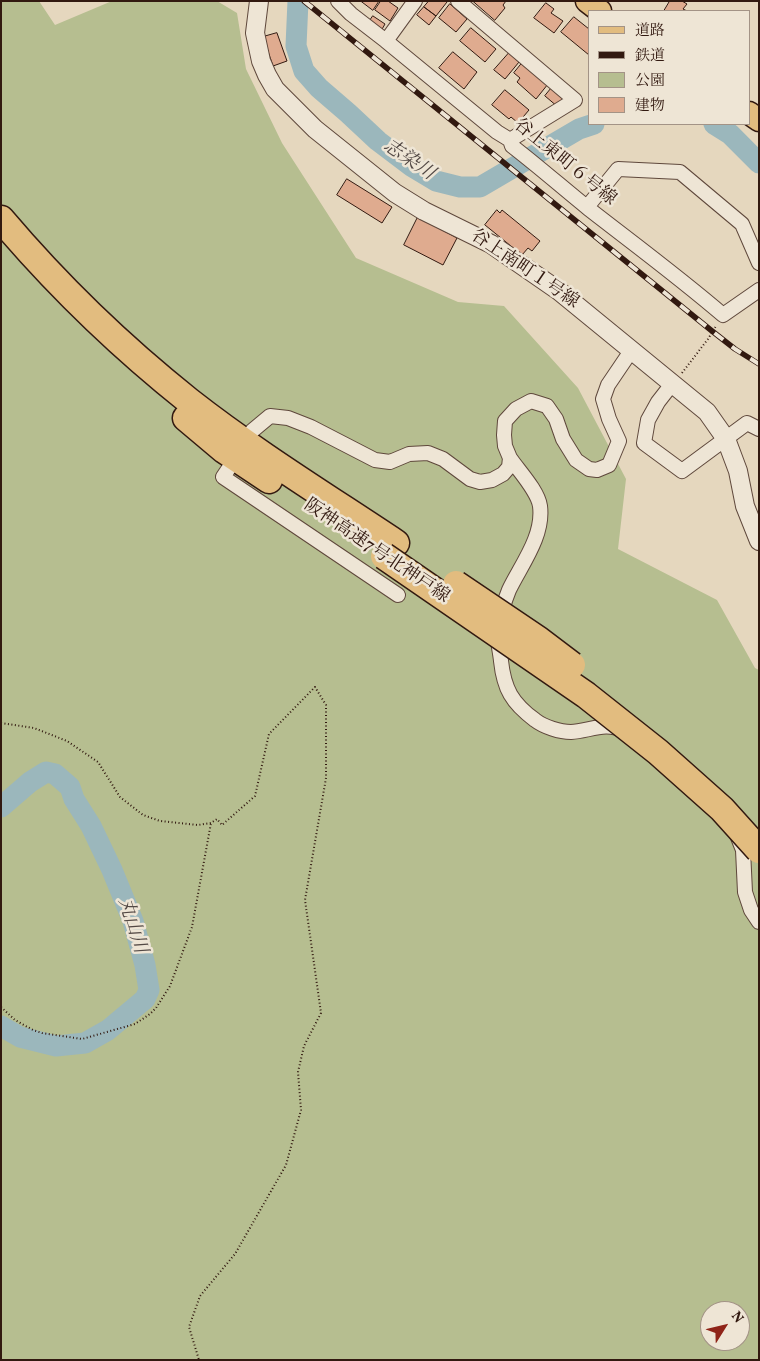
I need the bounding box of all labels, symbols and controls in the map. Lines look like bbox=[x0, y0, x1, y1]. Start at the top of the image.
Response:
legend bbox=[588, 10, 750, 125]
text: 道路 bbox=[635, 21, 665, 42]
text: 鉄道 bbox=[635, 46, 665, 67]
text: 公園 bbox=[635, 71, 665, 92]
text: 建物 bbox=[635, 96, 665, 117]
street label: 谷上東町６号線 bbox=[508, 115, 620, 211]
water label: 志染川 bbox=[378, 136, 438, 186]
street label: 谷上南町１号線 bbox=[466, 226, 582, 314]
street label: 阪神高速7号北神戸線 bbox=[299, 495, 453, 609]
water label: 丸山川 bbox=[111, 895, 151, 957]
north arrow bbox=[700, 1301, 750, 1351]
text: N bbox=[726, 1308, 747, 1327]

